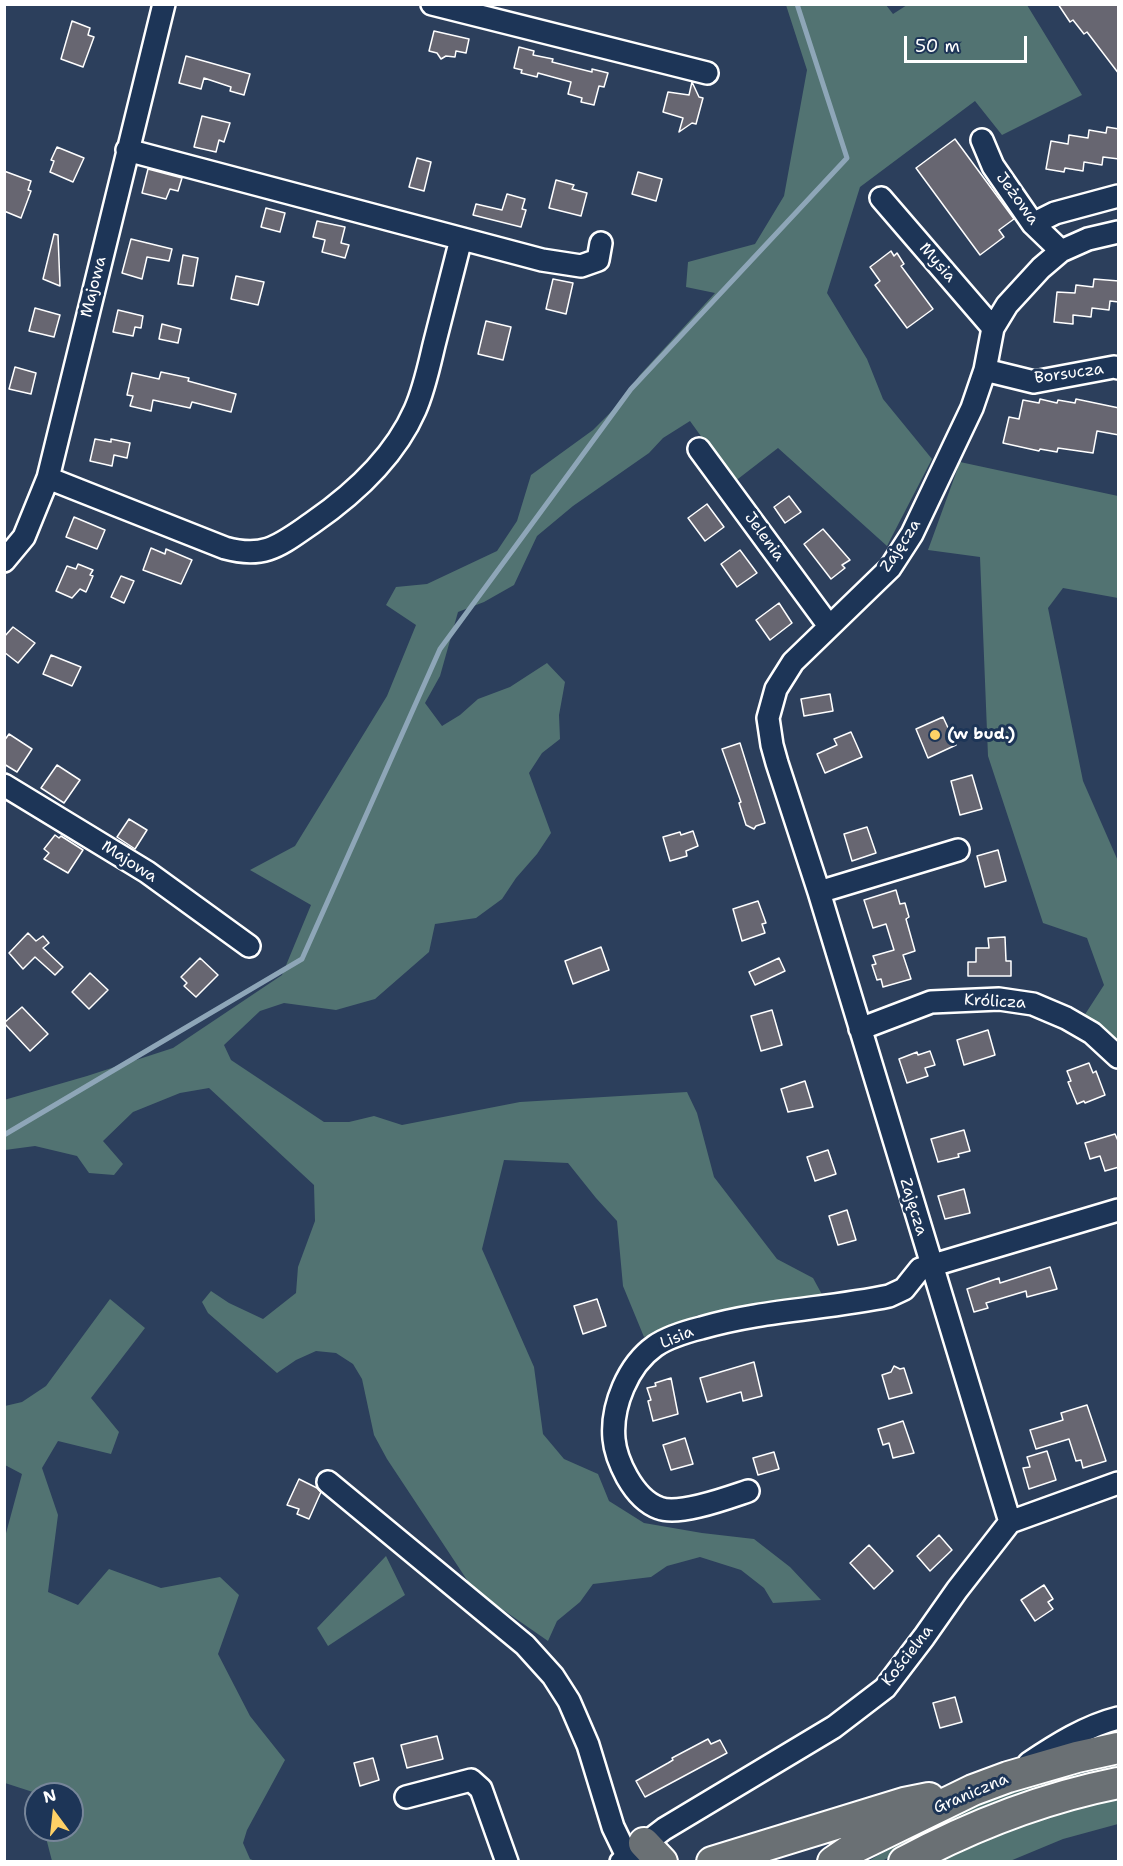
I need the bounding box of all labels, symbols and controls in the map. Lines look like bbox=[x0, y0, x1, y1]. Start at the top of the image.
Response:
scale bar bbox=[907, 24, 1030, 62]
text: 50 m bbox=[915, 34, 960, 58]
street label: Jeżowa bbox=[991, 169, 1043, 229]
street label: Mysia bbox=[915, 239, 959, 287]
street label: Majowa bbox=[77, 254, 111, 320]
street label: Borsucza bbox=[1033, 360, 1105, 388]
street label: Jelenia bbox=[740, 509, 788, 565]
street label: Zajęcza bbox=[877, 516, 925, 576]
place label: (w bud.) bbox=[947, 725, 1015, 745]
marker: (w bud.) bbox=[928, 728, 942, 742]
street label: Majowa bbox=[98, 837, 160, 887]
street label: Królicza bbox=[963, 991, 1027, 1013]
street label: Zajęcza bbox=[895, 1176, 931, 1238]
street label: Lisia bbox=[657, 1322, 697, 1354]
street label: Kościelna bbox=[878, 1622, 938, 1690]
street label: Graniczna bbox=[931, 1770, 1011, 1818]
north arrow bbox=[24, 1782, 84, 1842]
text: N bbox=[41, 1784, 59, 1808]

